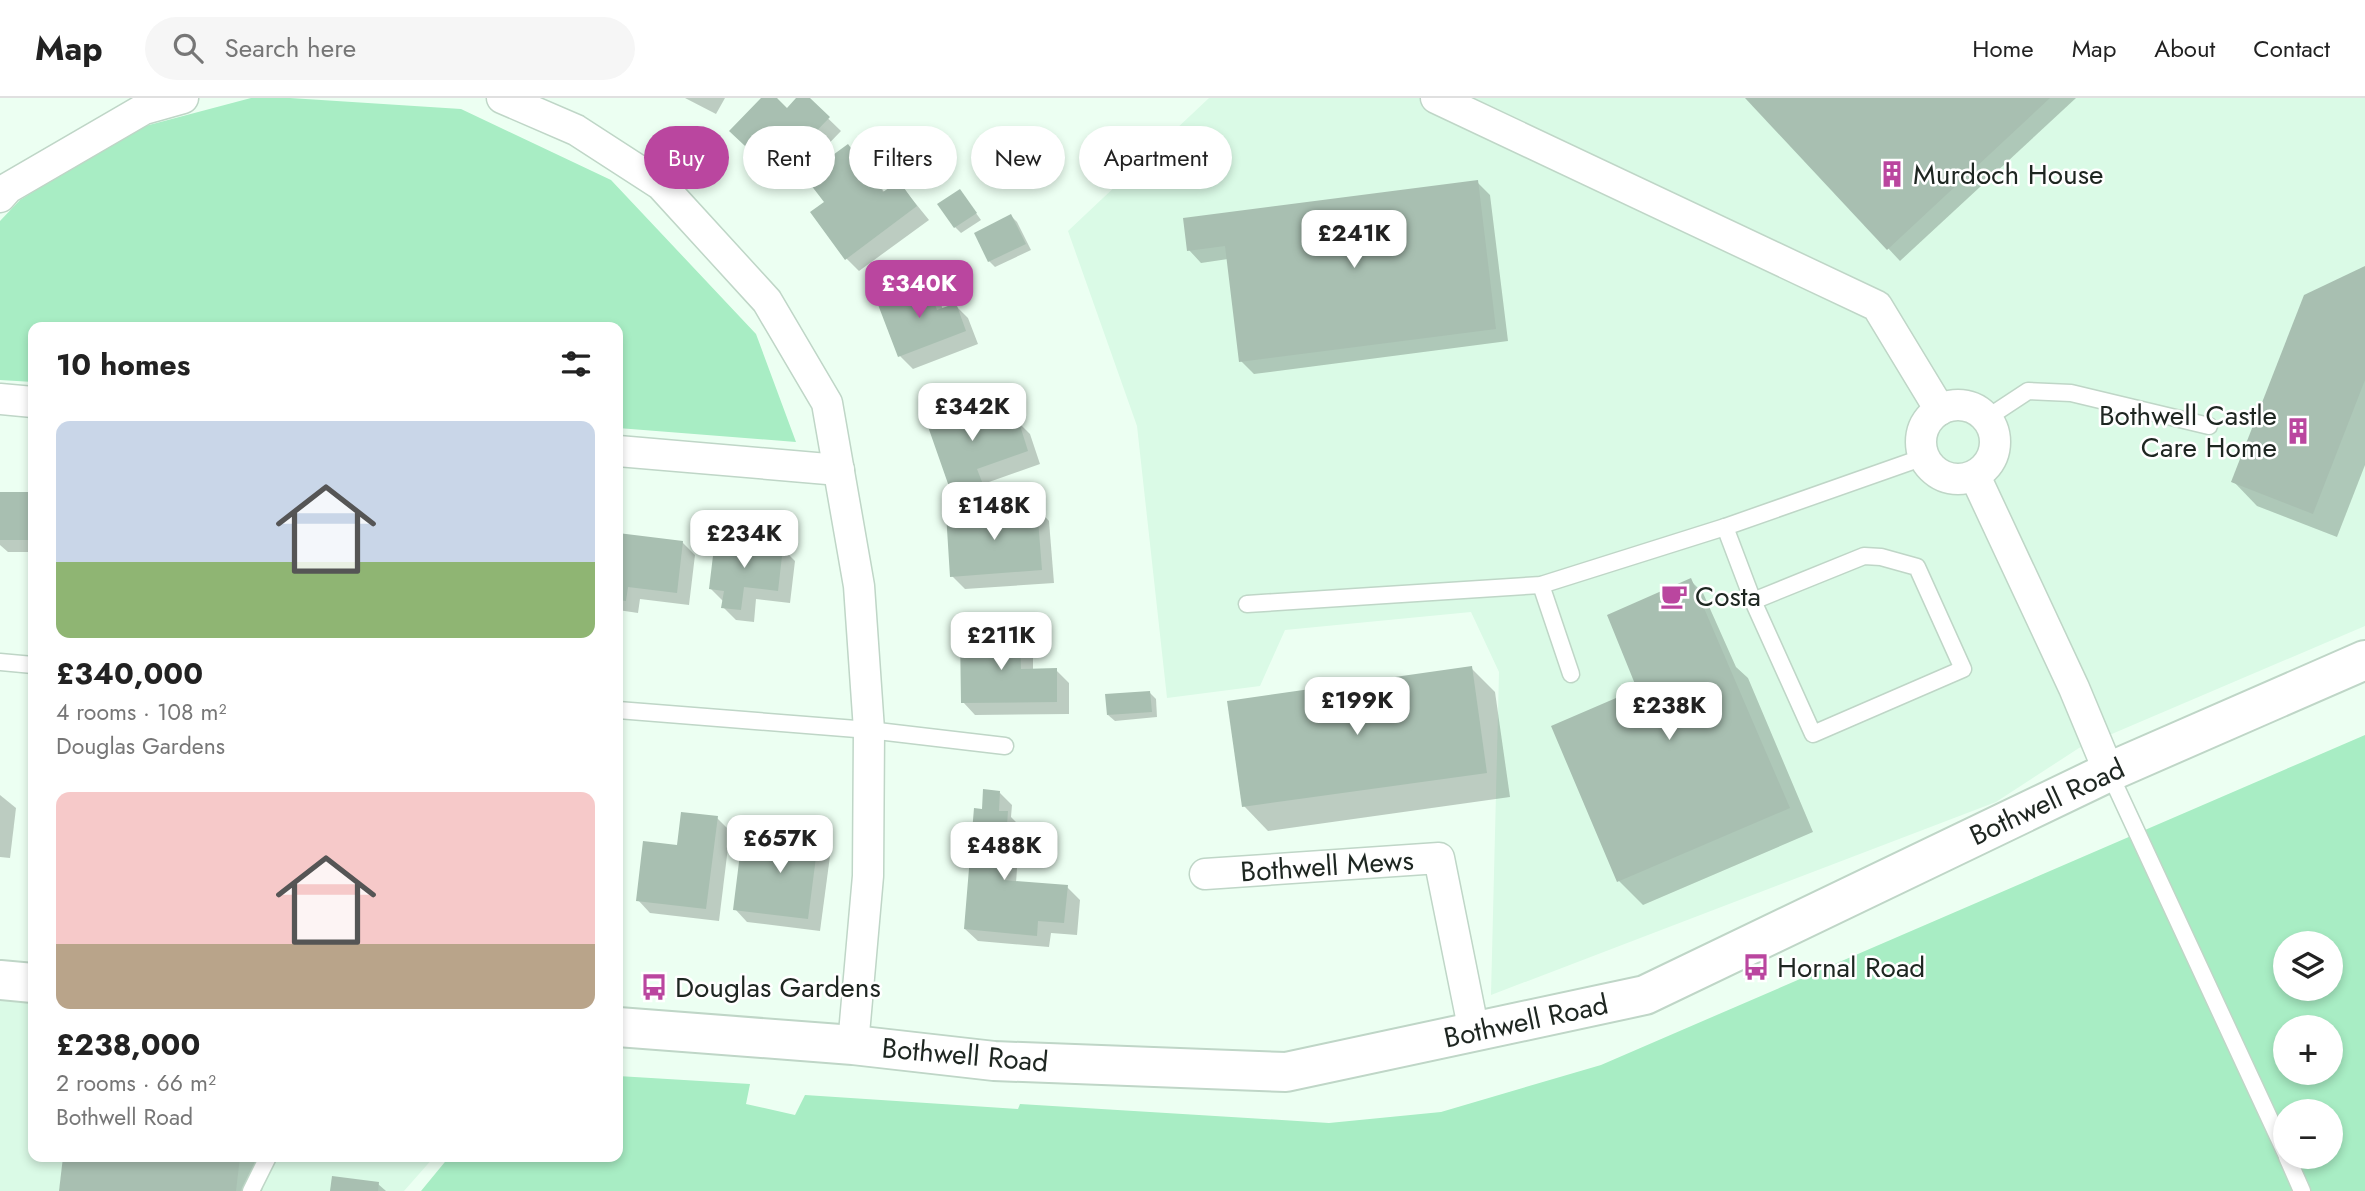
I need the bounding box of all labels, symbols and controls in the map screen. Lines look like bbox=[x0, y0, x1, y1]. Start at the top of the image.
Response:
search box bbox=[145, 17, 635, 80]
text: Map bbox=[35, 25, 103, 72]
icon: search bbox=[169, 29, 207, 67]
text: Search here bbox=[225, 29, 356, 67]
text: Home bbox=[1972, 31, 2034, 66]
text: Map bbox=[2072, 31, 2116, 66]
text: About bbox=[2154, 31, 2215, 66]
text: Contact bbox=[2253, 31, 2330, 66]
chip: Buy bbox=[644, 126, 729, 189]
chip: Rent bbox=[743, 126, 835, 189]
chip: Filters bbox=[849, 126, 957, 189]
chip: New bbox=[971, 126, 1065, 189]
chip: Apartment bbox=[1079, 126, 1232, 189]
place label: Murdoch House bbox=[1913, 154, 2103, 195]
building icon: Murdoch House bbox=[1877, 159, 1907, 189]
pin: £241K bbox=[1305, 211, 1403, 270]
text: £241K bbox=[1318, 216, 1390, 250]
pin: £340K bbox=[870, 260, 968, 320]
text: £340K bbox=[881, 266, 957, 300]
text: 10 homes bbox=[56, 343, 190, 386]
icon: filters bbox=[557, 345, 595, 383]
pin: £342K bbox=[923, 384, 1021, 443]
text: £342K bbox=[934, 389, 1010, 423]
place label: Bothwell Castle Care Home bbox=[2099, 395, 2277, 468]
building icon: Bothwell Castle Care Home bbox=[2283, 416, 2313, 446]
icon: home bbox=[263, 466, 389, 592]
pin: £148K bbox=[945, 482, 1043, 542]
text: £148K bbox=[958, 488, 1030, 522]
pin: £234K bbox=[695, 510, 793, 570]
text: £234K bbox=[706, 516, 782, 550]
place label: Costa bbox=[1695, 576, 1761, 617]
cafe icon: Costa bbox=[1659, 581, 1689, 611]
pin: £211K bbox=[952, 612, 1050, 672]
text: £211K bbox=[967, 618, 1035, 652]
text: £340,000 bbox=[56, 652, 203, 695]
pin: £199K bbox=[1308, 678, 1406, 737]
pin: £238K bbox=[1620, 682, 1718, 742]
text: £199K bbox=[1321, 683, 1393, 717]
text: £238K bbox=[1632, 688, 1706, 722]
text: 4 rooms · 108 m² bbox=[56, 695, 226, 729]
text: Douglas Gardens bbox=[56, 729, 225, 763]
street label: Bothwell Road bbox=[1963, 748, 2131, 856]
pin: £657K bbox=[731, 816, 829, 875]
text: £657K bbox=[743, 821, 817, 855]
pin: £488K bbox=[955, 822, 1053, 882]
text: £488K bbox=[966, 828, 1042, 862]
icon: home bbox=[263, 837, 389, 963]
street label: Bothwell Mews bbox=[1239, 839, 1415, 893]
map controls bbox=[2273, 931, 2343, 1169]
button: layers bbox=[2273, 931, 2343, 1001]
place label: Hornal Road bbox=[1777, 947, 1925, 988]
bus stop icon: Hornal Road bbox=[1741, 952, 1771, 982]
place label: Douglas Gardens bbox=[675, 967, 881, 1008]
bus stop icon: Douglas Gardens bbox=[639, 972, 669, 1002]
street label: Bothwell Road bbox=[1440, 984, 1612, 1058]
button: + bbox=[2273, 1015, 2343, 1085]
text: £238,000 bbox=[56, 1023, 200, 1066]
street label: Bothwell Road bbox=[880, 1027, 1050, 1083]
text: 2 rooms · 66 m² bbox=[56, 1066, 216, 1100]
button: − bbox=[2273, 1099, 2343, 1169]
text: Bothwell Road bbox=[56, 1100, 193, 1134]

